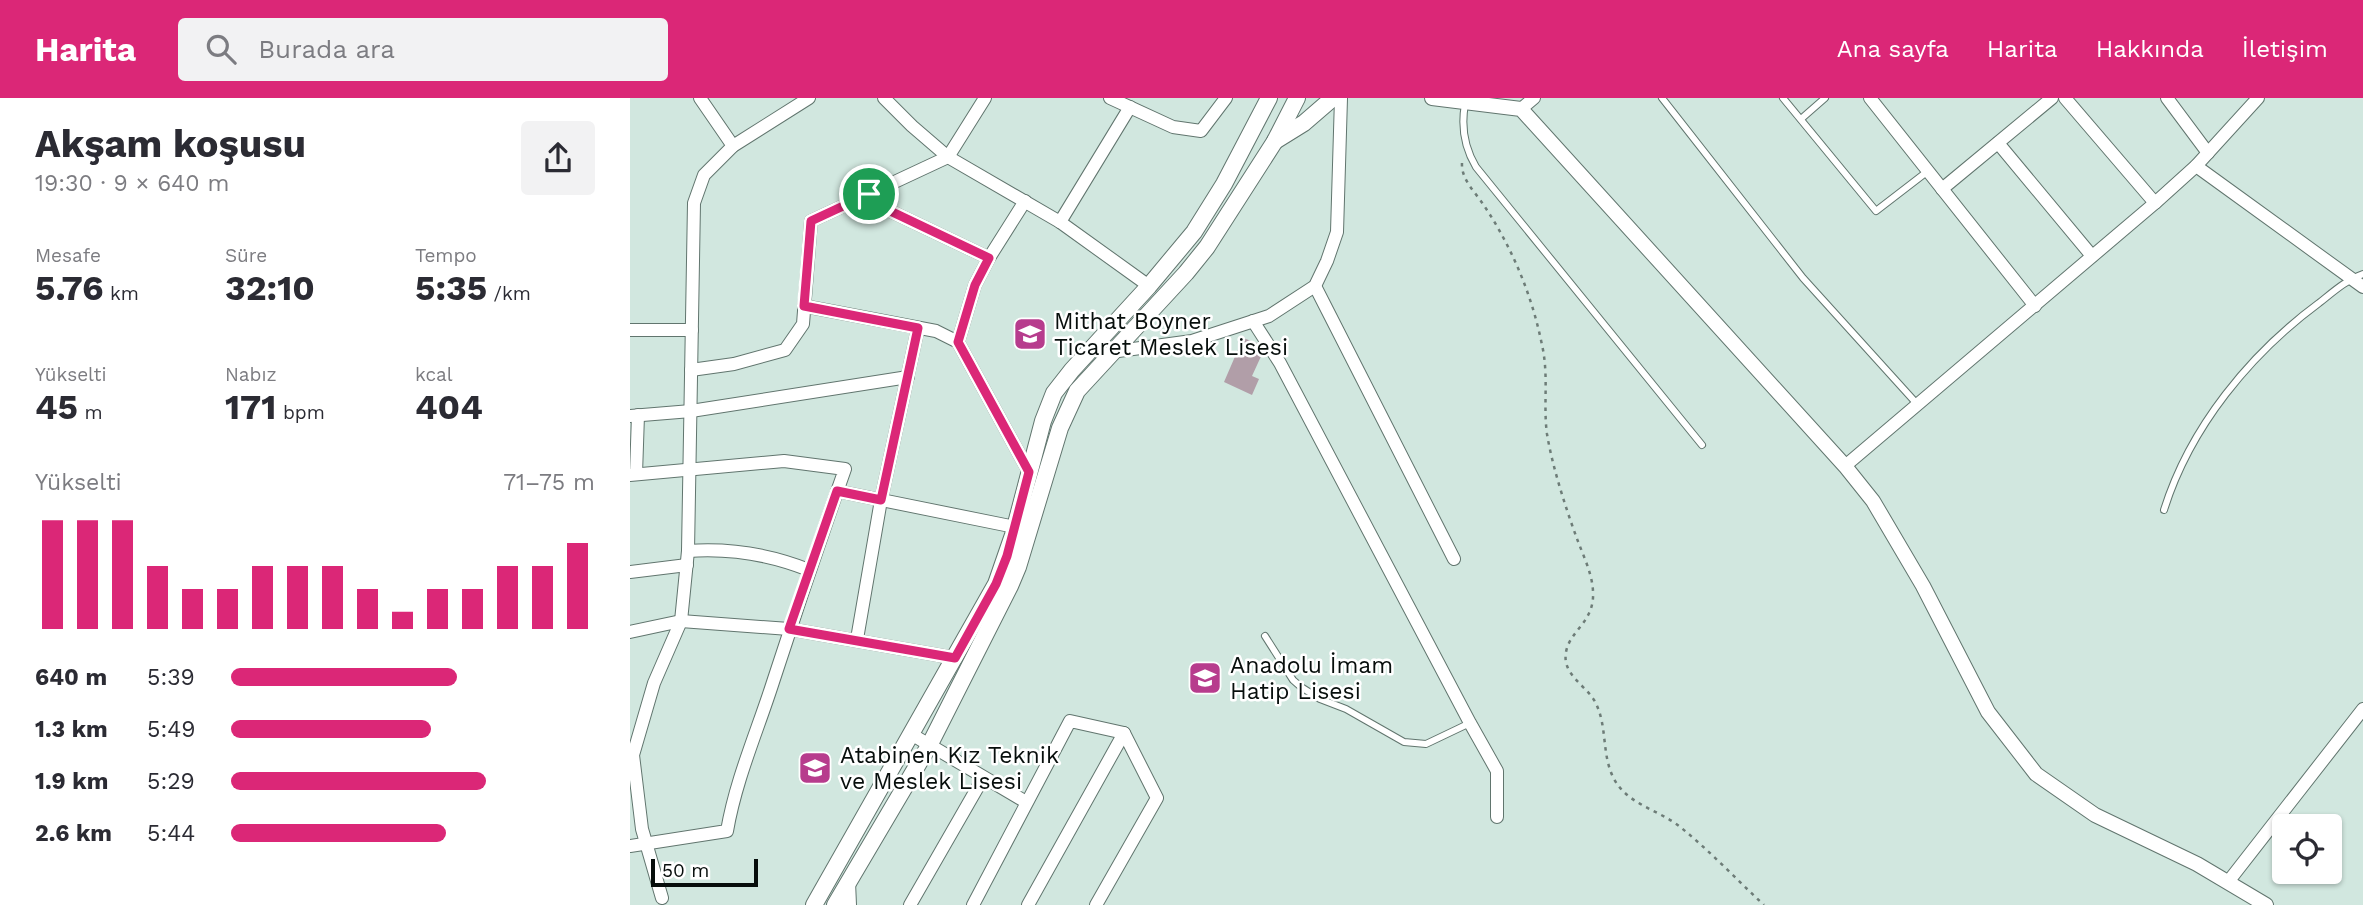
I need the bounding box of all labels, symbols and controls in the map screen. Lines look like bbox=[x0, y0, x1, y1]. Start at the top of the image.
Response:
search box bbox=[178, 18, 668, 81]
text: Harita bbox=[35, 30, 136, 69]
icon: search bbox=[202, 30, 240, 68]
text: Burada ara bbox=[258, 34, 395, 64]
text: Ana sayfa bbox=[1837, 35, 1949, 63]
text: Harita bbox=[1987, 35, 2058, 63]
text: Hakkında bbox=[2096, 35, 2204, 63]
text: İletişim bbox=[2242, 35, 2328, 63]
button: share bbox=[521, 121, 595, 195]
text: Akşam koşusu bbox=[35, 122, 306, 166]
pin bbox=[839, 164, 899, 224]
text: 19:30 · 9 × 640 m bbox=[35, 170, 229, 197]
icon: arrive bbox=[850, 175, 888, 213]
text: Mesafe bbox=[35, 244, 101, 267]
text: Süre bbox=[225, 244, 267, 267]
text: Tempo bbox=[415, 244, 477, 267]
text: 5.76 bbox=[35, 267, 104, 309]
text: 32:10 bbox=[225, 267, 315, 309]
text: 5:35 bbox=[415, 267, 487, 309]
text: km bbox=[104, 282, 139, 305]
text: /km bbox=[487, 282, 531, 305]
place label: Mithat Boyner Ticaret Meslek Lisesi bbox=[1054, 308, 1288, 361]
school or university icon: Mithat Boyner Ticaret Meslek Lisesi bbox=[1011, 315, 1049, 353]
text: Yükselti bbox=[35, 363, 107, 386]
text: Nabız bbox=[225, 363, 277, 386]
text: kcal bbox=[415, 363, 453, 386]
text: 45 bbox=[35, 386, 78, 428]
text: 171 bbox=[225, 386, 276, 428]
text: 404 bbox=[415, 386, 483, 428]
text: m bbox=[78, 401, 103, 424]
text: bpm bbox=[276, 401, 325, 424]
text: Yükselti bbox=[35, 469, 122, 496]
text: 71–75 m bbox=[503, 469, 595, 496]
place label: Anadolu İmam Hatip Lisesi bbox=[1230, 652, 1393, 705]
school or university icon: Anadolu İmam Hatip Lisesi bbox=[1186, 659, 1224, 697]
text: 640 m bbox=[35, 664, 107, 691]
text: 5:39 bbox=[147, 664, 195, 691]
text: 1.3 km bbox=[35, 716, 108, 743]
text: 5:49 bbox=[147, 716, 195, 743]
place label: Atabinen Kız Teknik ve Meslek Lisesi bbox=[840, 742, 1059, 795]
school or university icon: Atabinen Kız Teknik ve Meslek Lisesi bbox=[796, 749, 834, 787]
text: 1.9 km bbox=[35, 768, 108, 795]
text: 5:29 bbox=[147, 768, 195, 795]
map controls bbox=[2272, 814, 2342, 884]
button: locate bbox=[2272, 814, 2342, 884]
text: 2.6 km bbox=[35, 820, 112, 847]
text: 5:44 bbox=[147, 820, 195, 847]
scale bar bbox=[651, 856, 758, 888]
text: 50 m bbox=[662, 859, 709, 882]

